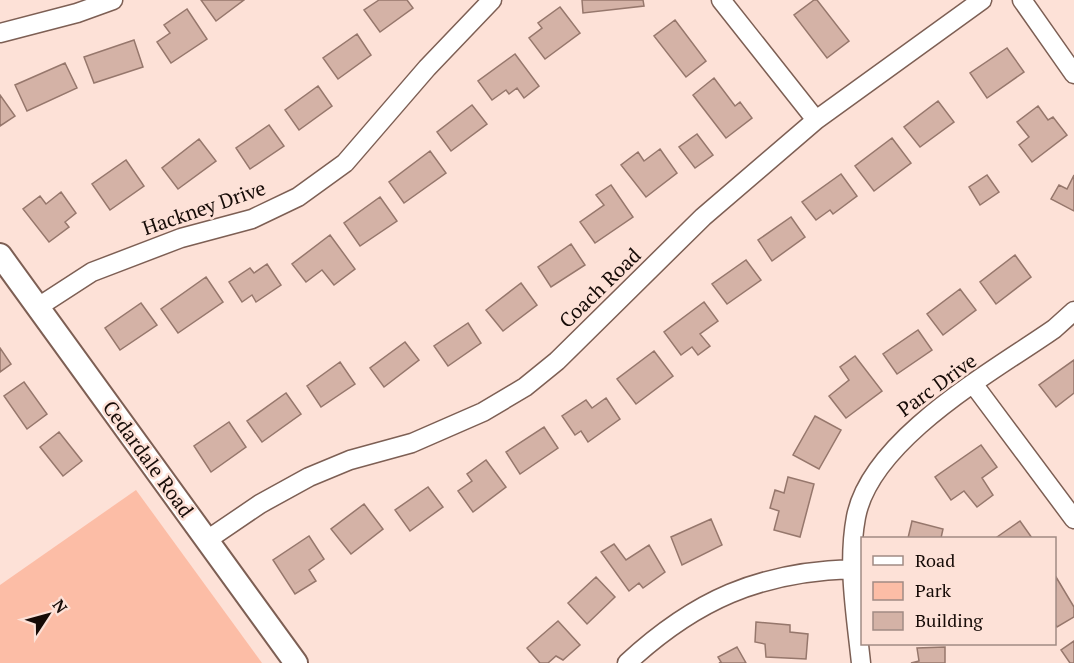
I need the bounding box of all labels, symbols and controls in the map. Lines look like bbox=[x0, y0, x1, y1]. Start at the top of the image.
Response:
street label: Hackney Drive bbox=[139, 174, 269, 241]
street label: Coach Road bbox=[553, 242, 646, 334]
street label: Parc Drive bbox=[892, 347, 982, 422]
street label: Cedardale Road bbox=[97, 395, 200, 523]
legend bbox=[861, 537, 1056, 645]
text: Road bbox=[915, 548, 955, 572]
text: Park bbox=[915, 578, 952, 602]
north arrow bbox=[18, 585, 78, 645]
text: N bbox=[48, 595, 73, 618]
text: Building bbox=[915, 608, 983, 632]

